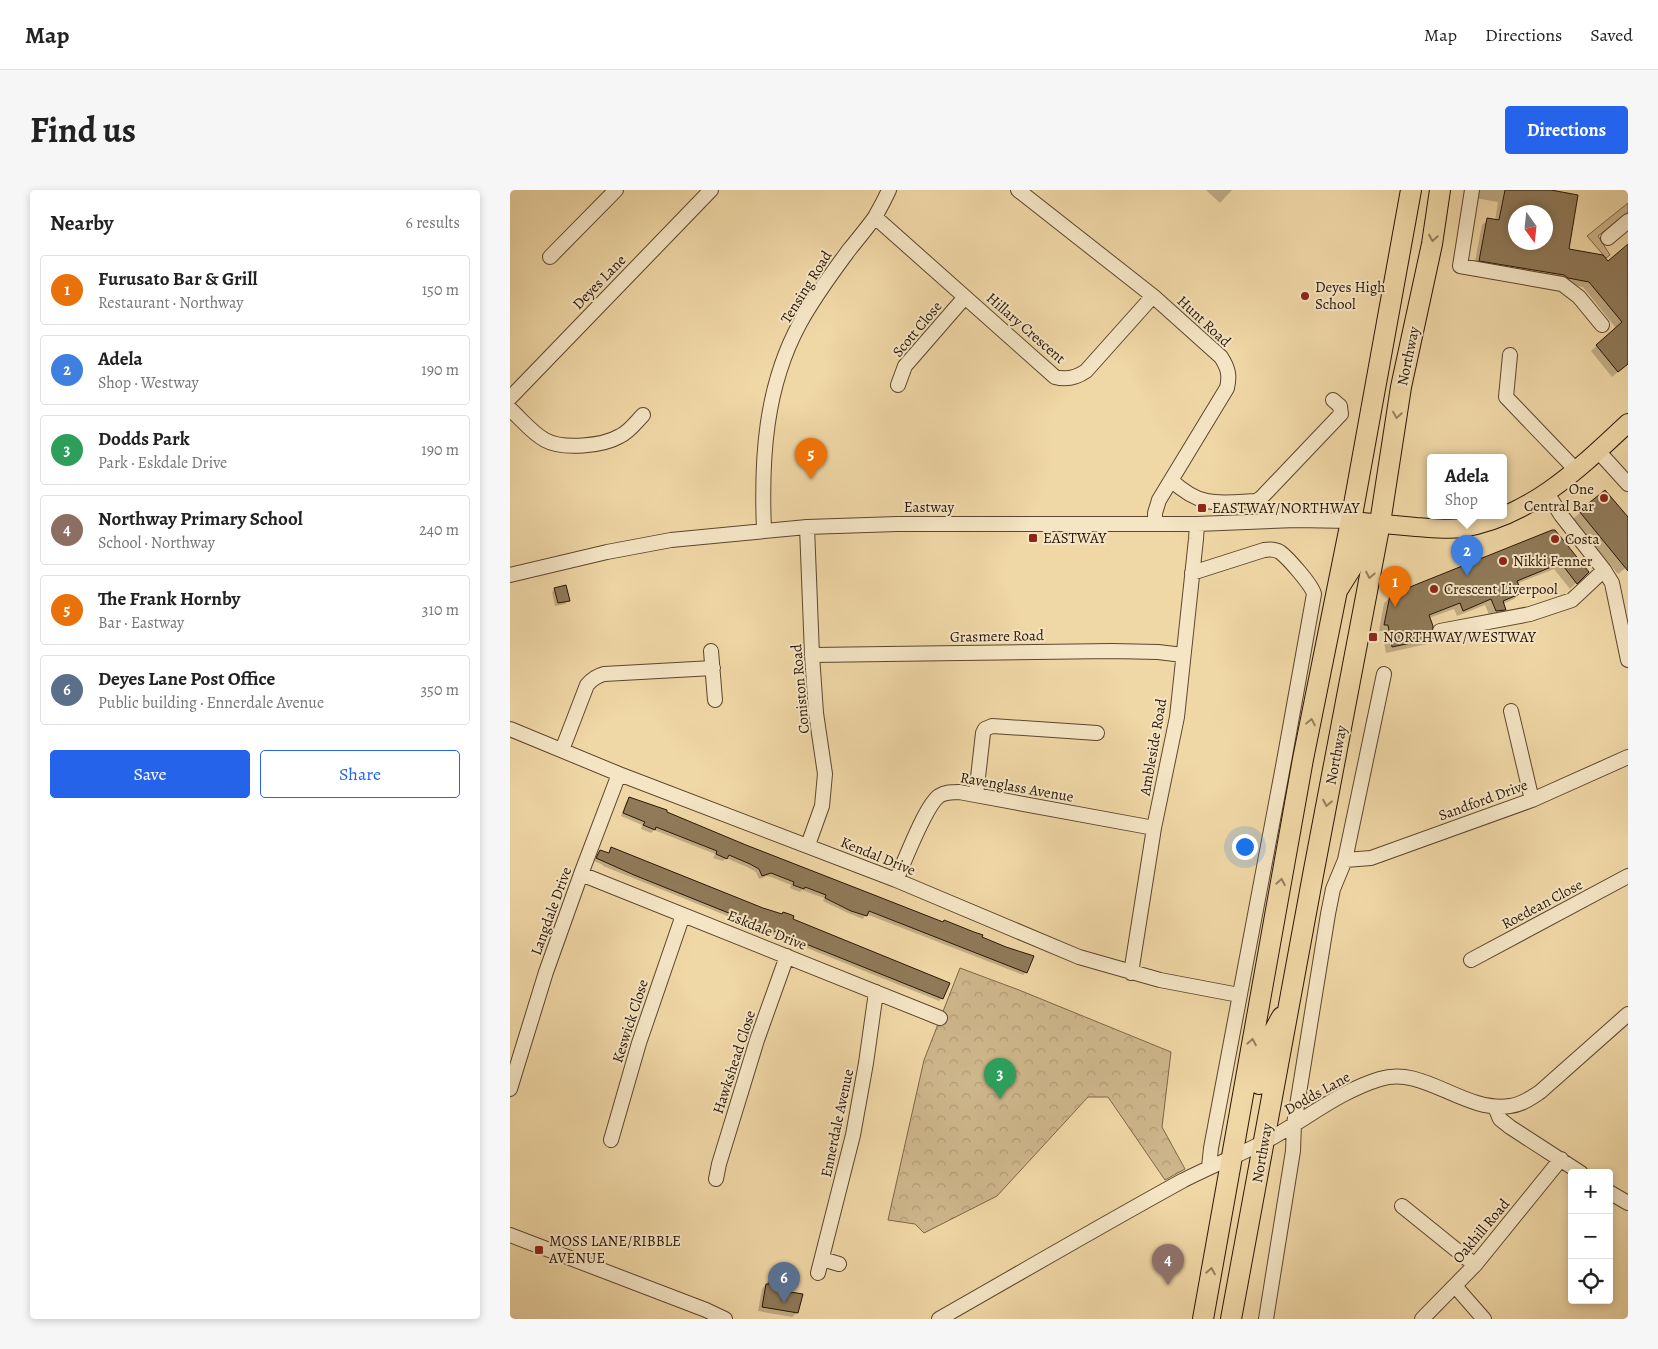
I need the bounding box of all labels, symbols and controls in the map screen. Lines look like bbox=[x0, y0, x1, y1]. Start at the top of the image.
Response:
text: Map bbox=[25, 19, 69, 51]
text: Map bbox=[1424, 23, 1457, 47]
text: Directions bbox=[1485, 23, 1562, 47]
text: Saved bbox=[1590, 23, 1633, 47]
text: Find us bbox=[30, 106, 136, 154]
button: Directions bbox=[1505, 106, 1628, 154]
north arrow bbox=[1508, 205, 1553, 250]
text: Nearby bbox=[50, 209, 113, 237]
text: 6 results bbox=[406, 212, 460, 234]
one-way arrow bbox=[1428, 234, 1438, 243]
street label: Tensing Road bbox=[776, 246, 837, 327]
street label: Deyes Lane bbox=[568, 250, 630, 314]
text: Furusato Bar & Grill bbox=[98, 266, 257, 292]
place label: Deyes High School bbox=[1315, 277, 1385, 314]
text: 1 bbox=[64, 279, 70, 301]
text: 150 m bbox=[422, 279, 459, 301]
street label: Hillary Crescent bbox=[982, 288, 1070, 368]
marker: Deyes High School bbox=[1299, 290, 1311, 302]
street label: Hunt Road bbox=[1173, 291, 1236, 352]
text: Restaurant · Northway bbox=[98, 292, 243, 314]
street label: Scott Close bbox=[888, 297, 946, 361]
street label: Northway bbox=[1392, 324, 1424, 387]
text: Adela bbox=[98, 346, 143, 372]
text: 2 bbox=[63, 359, 71, 381]
text: 190 m bbox=[421, 359, 459, 381]
text: Shop · Westway bbox=[98, 372, 199, 394]
one-way arrow bbox=[1392, 411, 1403, 419]
text: Dodds Park bbox=[98, 426, 190, 452]
pin: 5 bbox=[795, 438, 827, 479]
text: 3 bbox=[64, 439, 70, 461]
text: 190 m bbox=[421, 439, 459, 461]
text: Park · Eskdale Drive bbox=[98, 452, 227, 474]
popup bbox=[1427, 454, 1507, 519]
text: Adela bbox=[1445, 463, 1489, 489]
place label: One Central Bar bbox=[1524, 479, 1594, 516]
text: Shop bbox=[1445, 489, 1478, 511]
marker: One Central Bar bbox=[1598, 492, 1610, 504]
street label: Eastway bbox=[904, 497, 954, 517]
place label: EASTWAY/NORTHWAY bbox=[1212, 498, 1361, 518]
marker: EASTWAY/NORTHWAY bbox=[1196, 502, 1208, 514]
text: Northway Primary School bbox=[98, 506, 303, 532]
text: 4 bbox=[63, 519, 71, 541]
text: 240 m bbox=[419, 519, 459, 541]
place label: EASTWAY bbox=[1043, 528, 1107, 548]
place label: Costa bbox=[1565, 529, 1600, 549]
text: School · Northway bbox=[98, 532, 215, 554]
marker: EASTWAY bbox=[1027, 532, 1039, 544]
marker: Costa bbox=[1549, 533, 1561, 545]
pin: 2 bbox=[1451, 535, 1483, 576]
place label: Nikki Fenner bbox=[1513, 551, 1593, 571]
marker: Nikki Fenner bbox=[1497, 555, 1509, 567]
pin: 1 bbox=[1379, 566, 1411, 607]
one-way arrow bbox=[1366, 570, 1376, 579]
place label: Crescent Liverpool bbox=[1444, 579, 1558, 599]
marker: Crescent Liverpool bbox=[1428, 583, 1440, 595]
text: The Frank Hornby bbox=[98, 586, 240, 612]
text: 5 bbox=[64, 599, 70, 621]
text: 310 m bbox=[422, 599, 459, 621]
text: Bar · Eastway bbox=[98, 612, 184, 634]
street label: Grasmere Road bbox=[950, 625, 1045, 647]
place label: NORTHWAY/WESTWAY bbox=[1383, 627, 1537, 647]
marker: NORTHWAY/WESTWAY bbox=[1367, 631, 1379, 643]
street label: Coniston Road bbox=[786, 642, 814, 735]
text: Deyes Lane Post Office bbox=[98, 666, 275, 692]
text: 6 bbox=[63, 679, 71, 701]
text: 350 m bbox=[420, 679, 459, 701]
text: Public building · Ennerdale Avenue bbox=[98, 692, 324, 714]
street label: Ambleside Road bbox=[1134, 696, 1172, 798]
one-way arrow bbox=[1305, 718, 1315, 727]
street label: Northway bbox=[1320, 723, 1352, 786]
button: Save bbox=[50, 750, 250, 798]
button: Share bbox=[260, 750, 460, 798]
street label: Ravenglass Avenue bbox=[959, 767, 1076, 807]
street label: Sandford Drive bbox=[1436, 775, 1531, 825]
one-way arrow bbox=[1322, 799, 1332, 808]
street label: Kendal Drive bbox=[838, 832, 919, 880]
your location bbox=[1232, 834, 1258, 860]
street label: Langdale Drive bbox=[526, 864, 576, 958]
street label: Roedean Close bbox=[1498, 874, 1586, 934]
one-way arrow bbox=[1275, 878, 1286, 887]
street label: Eskdale Drive bbox=[724, 905, 810, 955]
street label: Keswick Close bbox=[607, 976, 653, 1065]
street label: Hawkshead Close bbox=[708, 1007, 760, 1116]
one-way arrow bbox=[1247, 1038, 1257, 1047]
pin: 3 bbox=[984, 1058, 1016, 1099]
street label: Ennerdale Avenue bbox=[816, 1067, 858, 1179]
street label: Dodds Lane bbox=[1280, 1067, 1354, 1119]
street label: Northway bbox=[1247, 1121, 1277, 1184]
map controls bbox=[1568, 1169, 1613, 1304]
button: + bbox=[1568, 1169, 1613, 1214]
street label: Oakhill Road bbox=[1448, 1194, 1515, 1268]
button: − bbox=[1568, 1214, 1613, 1259]
place label: MOSS LANE/RIBBLE AVENUE bbox=[548, 1231, 681, 1268]
marker: MOSS LANE/RIBBLE AVENUE bbox=[533, 1244, 545, 1256]
pin: 4 bbox=[1152, 1244, 1184, 1285]
button: locate bbox=[1568, 1259, 1613, 1304]
pin: 6 bbox=[768, 1262, 800, 1303]
one-way arrow bbox=[1206, 1267, 1216, 1275]

